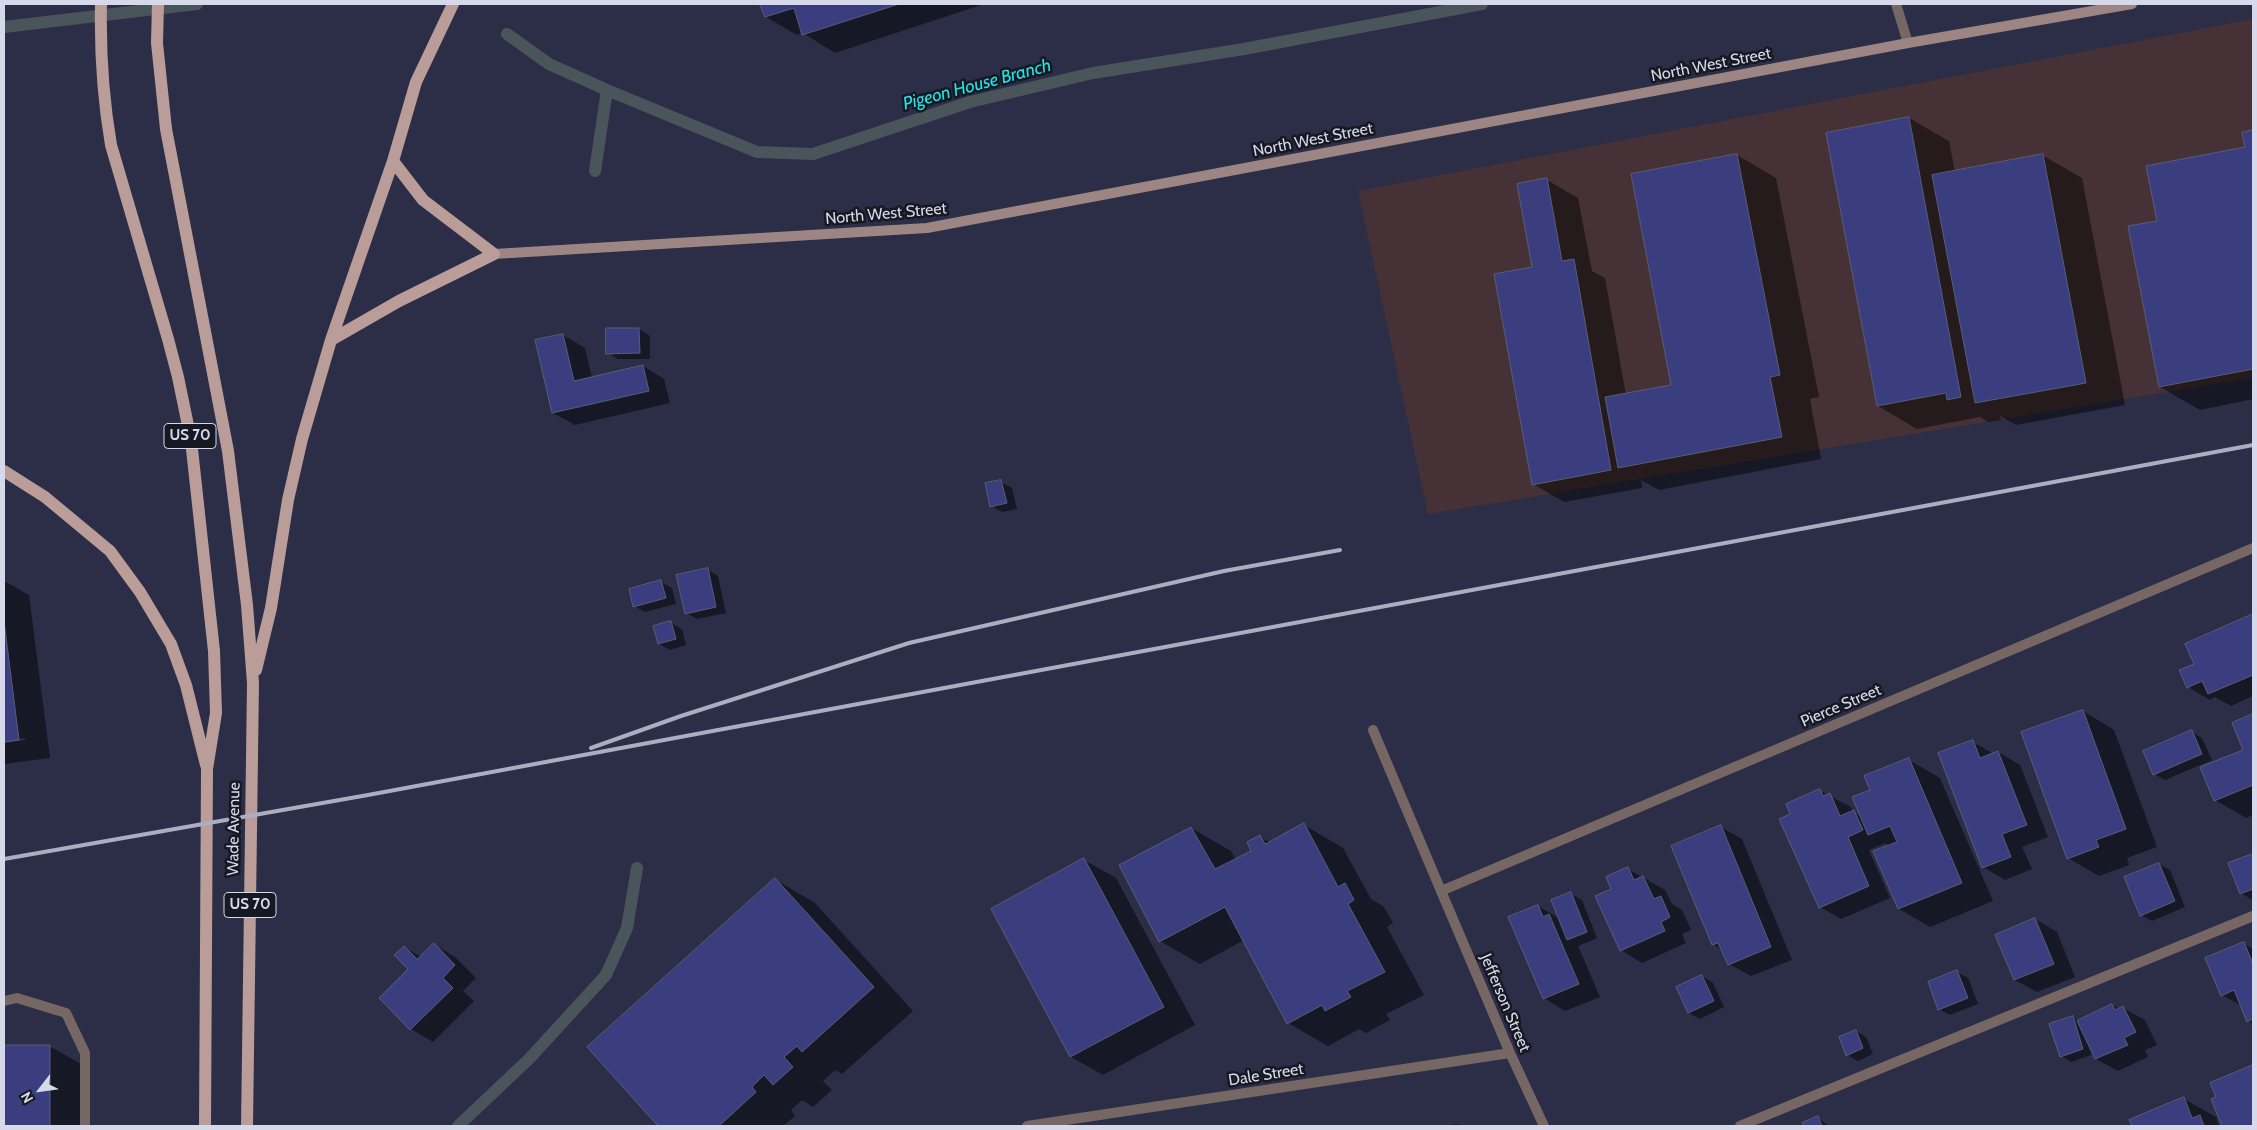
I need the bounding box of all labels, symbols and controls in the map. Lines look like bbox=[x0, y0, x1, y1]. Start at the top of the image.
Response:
street label: North West Street bbox=[1649, 44, 1773, 86]
water label: Pigeon House Branch bbox=[901, 55, 1053, 115]
street label: North West Street bbox=[1251, 119, 1375, 161]
street label: North West Street bbox=[824, 199, 948, 229]
road number: US 70 bbox=[164, 424, 216, 448]
street label: Pierce Street bbox=[1798, 680, 1884, 732]
street label: Wade Avenue bbox=[224, 782, 244, 876]
road number: US 70 bbox=[224, 892, 276, 918]
street label: Jefferson Street bbox=[1476, 951, 1534, 1055]
street label: Dale Street bbox=[1227, 1060, 1305, 1090]
north arrow bbox=[15, 1065, 65, 1115]
text: N bbox=[17, 1089, 37, 1106]

